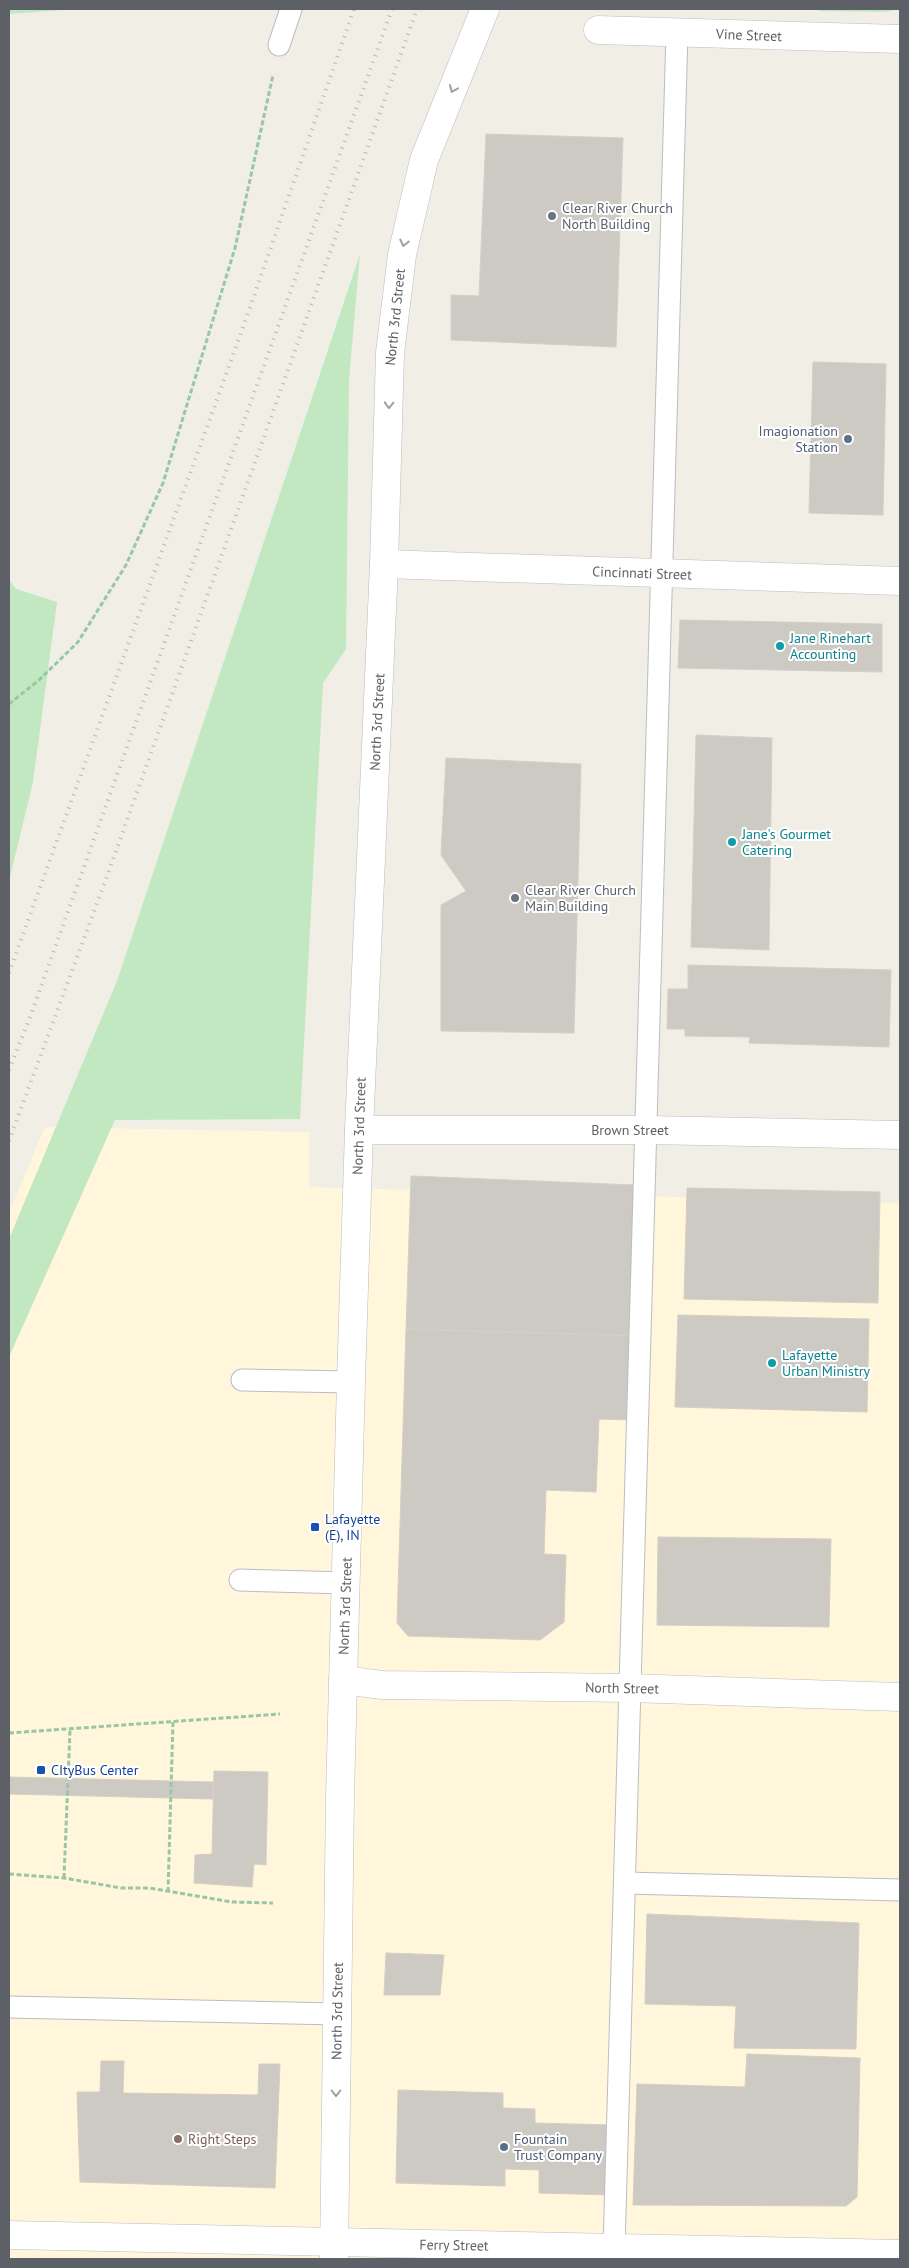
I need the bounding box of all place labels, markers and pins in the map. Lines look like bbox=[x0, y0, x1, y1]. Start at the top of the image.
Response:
place label: Clear River Church North Building bbox=[562, 199, 673, 233]
marker: Clear River Church North Building bbox=[546, 210, 558, 222]
place label: Imagionation Station bbox=[759, 422, 838, 456]
marker: Imagionation Station bbox=[842, 433, 854, 445]
place label: Jane Rinehart Accounting bbox=[789, 629, 871, 663]
marker: Jane Rinehart Accounting bbox=[774, 640, 786, 652]
place label: Jane's Gourmet Catering bbox=[741, 825, 831, 859]
marker: Jane's Gourmet Catering bbox=[726, 836, 738, 848]
place label: Clear River Church Main Building bbox=[525, 881, 636, 915]
marker: Clear River Church Main Building bbox=[509, 892, 521, 904]
place label: Lafayette Urban Ministry bbox=[782, 1346, 870, 1380]
marker: Lafayette Urban Ministry bbox=[766, 1357, 778, 1369]
place label: Lafayette (E), IN bbox=[325, 1510, 380, 1544]
marker: Lafayette (E), IN bbox=[309, 1521, 321, 1533]
place label: CItyBus Center bbox=[51, 1761, 139, 1779]
marker: CItyBus Center bbox=[35, 1764, 47, 1776]
place label: Right Steps bbox=[188, 2130, 256, 2148]
place label: Fountain Trust Company bbox=[514, 2130, 603, 2164]
marker: Right Steps bbox=[172, 2133, 184, 2145]
marker: Fountain Trust Company bbox=[498, 2141, 510, 2153]

